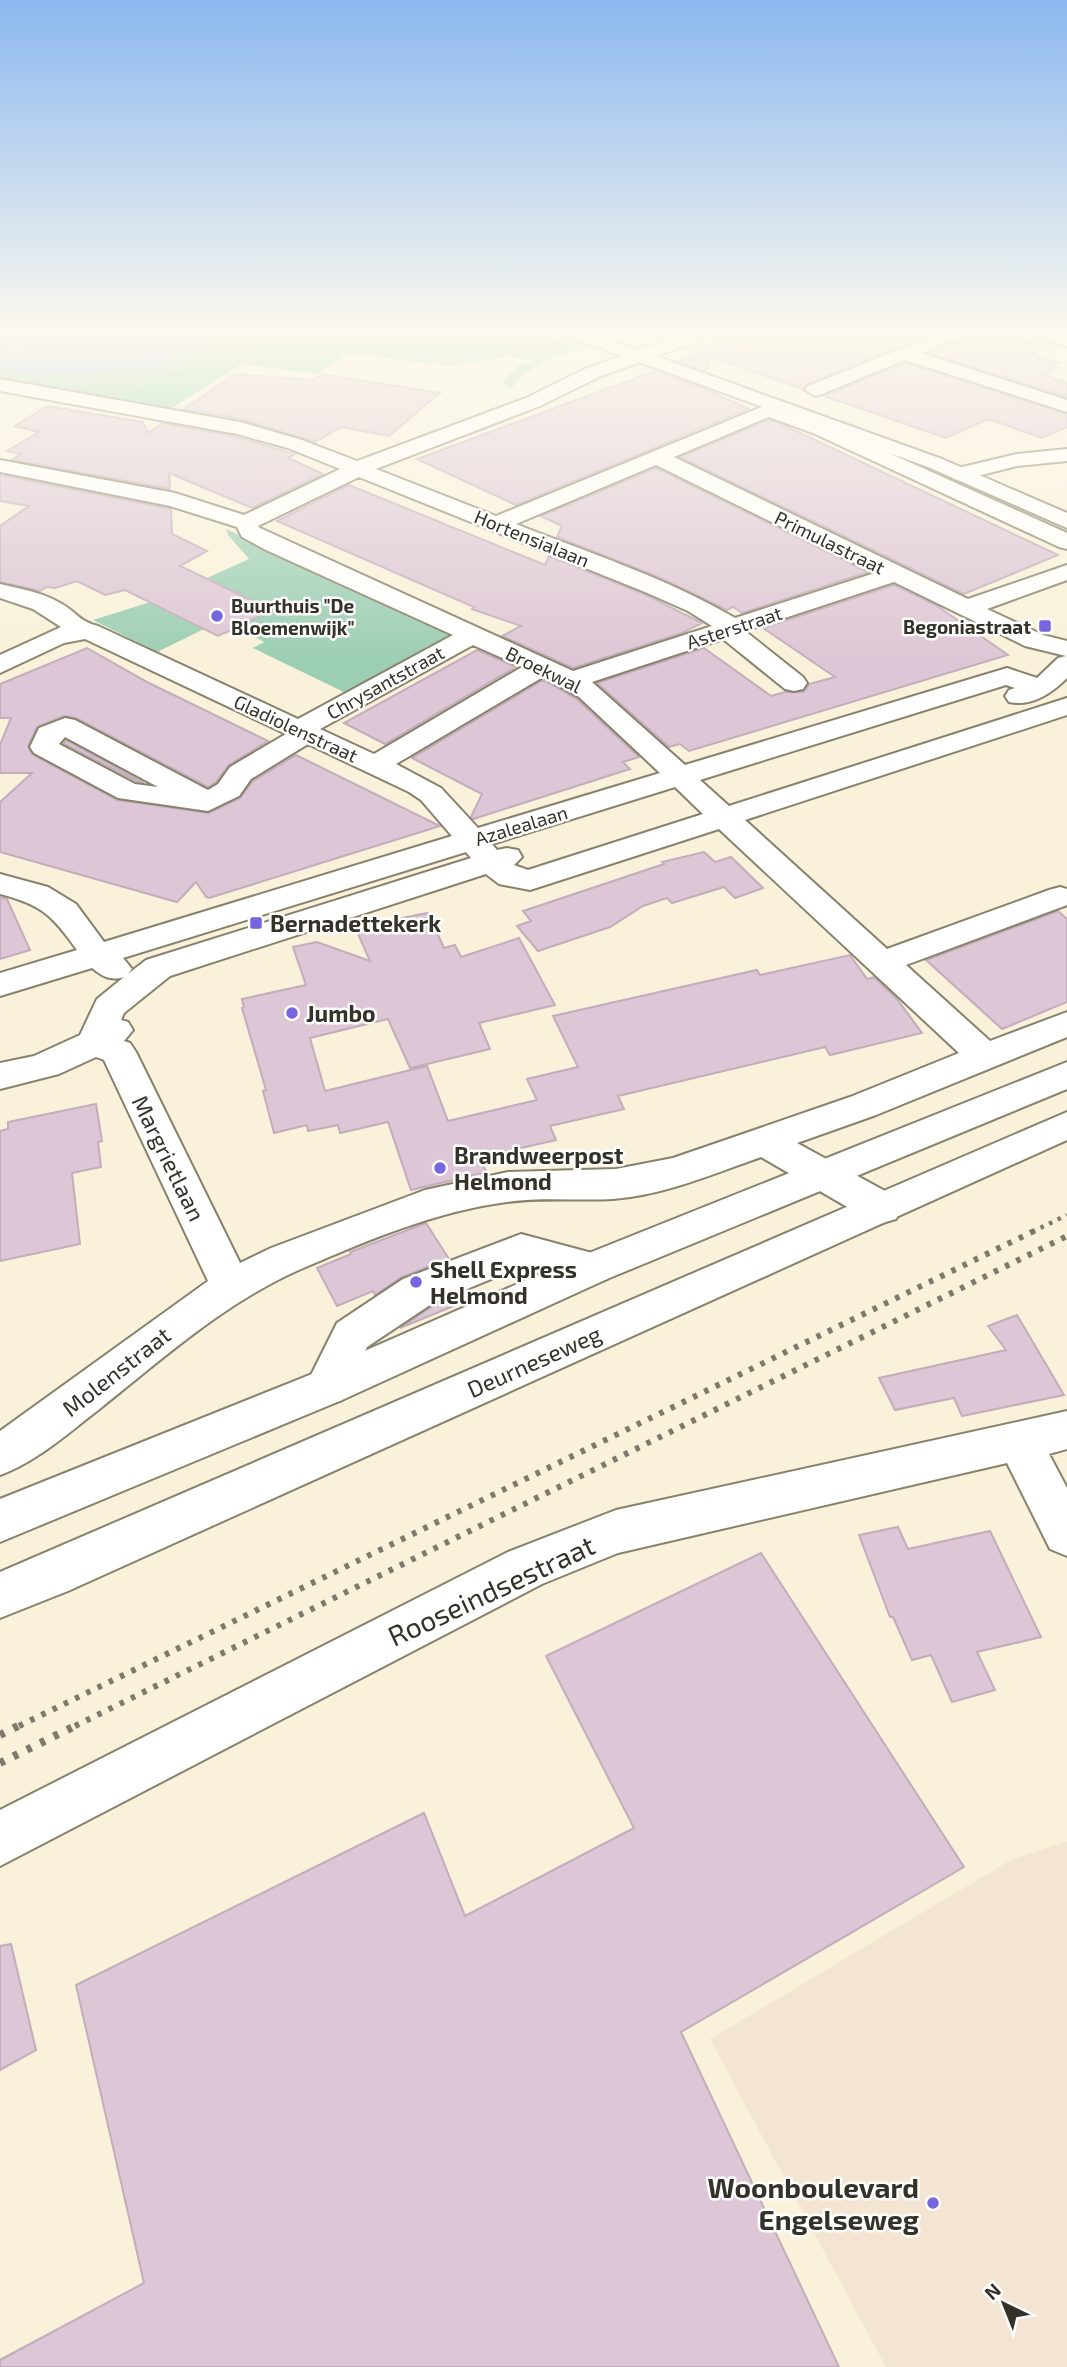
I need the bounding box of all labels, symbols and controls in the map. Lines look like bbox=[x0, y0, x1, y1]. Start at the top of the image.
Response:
street label: Hortensialaan bbox=[471, 504, 593, 572]
street label: Primulastraat bbox=[771, 505, 889, 579]
place label: Buurthuis "De Bloemenwijk" bbox=[231, 594, 355, 639]
street label: Asterstraat bbox=[683, 601, 785, 653]
marker: Buurthuis "De Bloemenwijk" bbox=[209, 608, 225, 624]
place label: Begoniastraat bbox=[903, 615, 1031, 638]
marker: Begoniastraat bbox=[1037, 618, 1053, 634]
street label: Chrysantstraat bbox=[322, 640, 448, 724]
street label: Broekwal bbox=[502, 641, 586, 697]
street label: Gladiolenstraat bbox=[230, 689, 362, 767]
street label: Azalealaan bbox=[472, 800, 570, 850]
place label: Bernadettekerk bbox=[270, 909, 441, 937]
marker: Bernadettekerk bbox=[248, 915, 264, 931]
place label: Jumbo bbox=[306, 999, 376, 1027]
marker: Jumbo bbox=[284, 1005, 300, 1021]
street label: Margrietlaan bbox=[127, 1091, 211, 1225]
place label: Brandweerpost Helmond bbox=[454, 1141, 623, 1195]
marker: Brandweerpost Helmond bbox=[432, 1160, 448, 1176]
place label: Shell Express Helmond bbox=[430, 1255, 577, 1309]
marker: Shell Express Helmond bbox=[408, 1274, 424, 1290]
street label: Deurneseweg bbox=[463, 1319, 606, 1403]
street label: Molenstraat bbox=[56, 1320, 176, 1422]
street label: Rooseindsestraat bbox=[382, 1527, 600, 1653]
place label: Woonboulevard Engelseweg bbox=[708, 2170, 919, 2236]
marker: Woonboulevard Engelseweg bbox=[925, 2195, 941, 2211]
north arrow bbox=[969, 2269, 1039, 2339]
text: N bbox=[979, 2278, 1005, 2304]

